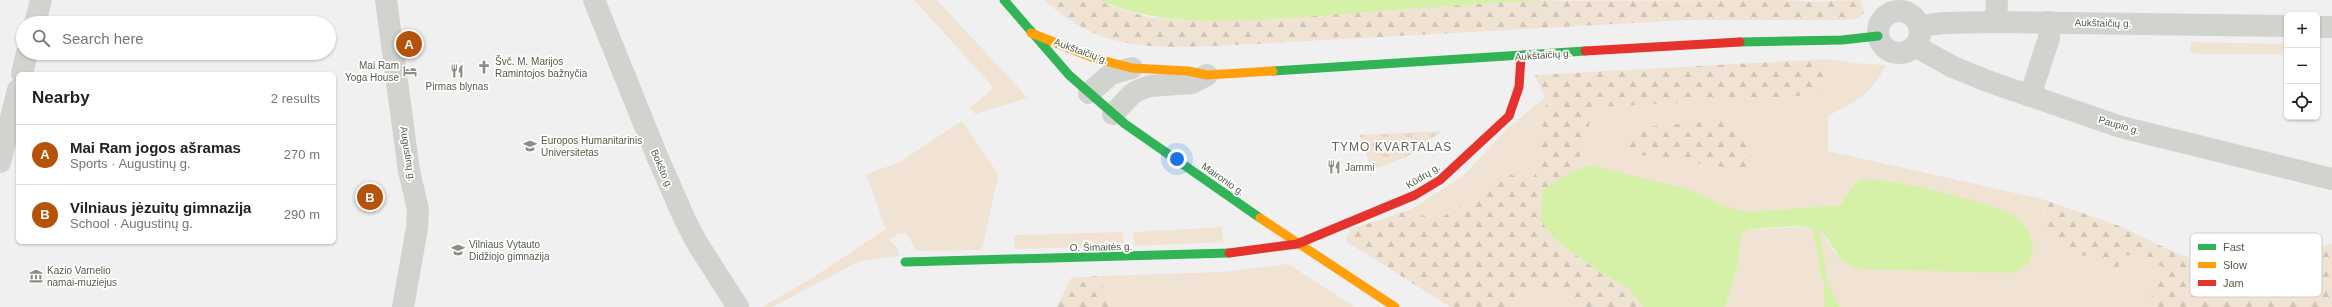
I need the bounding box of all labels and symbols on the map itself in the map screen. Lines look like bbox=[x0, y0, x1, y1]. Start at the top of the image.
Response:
street label: Aukštaičių g. bbox=[2075, 17, 2131, 29]
pin: A bbox=[396, 29, 422, 59]
street label: Aukštaičių g. bbox=[1052, 36, 1110, 66]
street label: Aukštaičių g. bbox=[1514, 48, 1572, 62]
place label: Švč. M. Marijos Ramintojos bažnyčia bbox=[495, 55, 588, 79]
church icon: Švč. M. Marijos Ramintojos bažnyčia bbox=[476, 59, 492, 75]
place label: Mai Ram Yoga House bbox=[345, 60, 399, 83]
hotel icon: Mai Ram Yoga House bbox=[402, 63, 418, 79]
restaurant icon: Pirmas blynas bbox=[449, 63, 465, 79]
place label: Pirmas blynas bbox=[426, 81, 488, 92]
street label: Paupio g. bbox=[2097, 114, 2141, 136]
street label: Augustinų g. bbox=[398, 126, 418, 182]
place label: Europos Humanitarinis Universitetas bbox=[541, 135, 642, 158]
school or university icon: Europos Humanitarinis Universitetas bbox=[522, 138, 538, 154]
district label: TYMO KVARTALAS bbox=[1332, 140, 1452, 154]
street label: Bokšto g. bbox=[649, 148, 675, 190]
your location bbox=[1167, 149, 1187, 169]
restaurant icon: Jammi bbox=[1326, 159, 1342, 175]
street label: Maironio g. bbox=[1200, 160, 1246, 198]
street label: Kūdrų g. bbox=[1404, 161, 1442, 191]
place label: Jammi bbox=[1345, 162, 1374, 173]
pin: B bbox=[357, 182, 383, 212]
legend bbox=[2190, 233, 2322, 297]
place label: Vilniaus Vytauto Didžiojo gimnazija bbox=[469, 239, 550, 262]
street label: O. Šimaitės g. bbox=[1069, 240, 1132, 253]
text: Fast bbox=[2223, 241, 2244, 253]
school or university icon: Vilniaus Vytauto Didžiojo gimnazija bbox=[450, 242, 466, 258]
text: Slow bbox=[2223, 259, 2247, 271]
place label: Kazio Varnelio namai-muziejus bbox=[47, 265, 117, 288]
museum icon: Kazio Varnelio namai-muziejus bbox=[28, 268, 44, 284]
text: Jam bbox=[2223, 277, 2244, 289]

